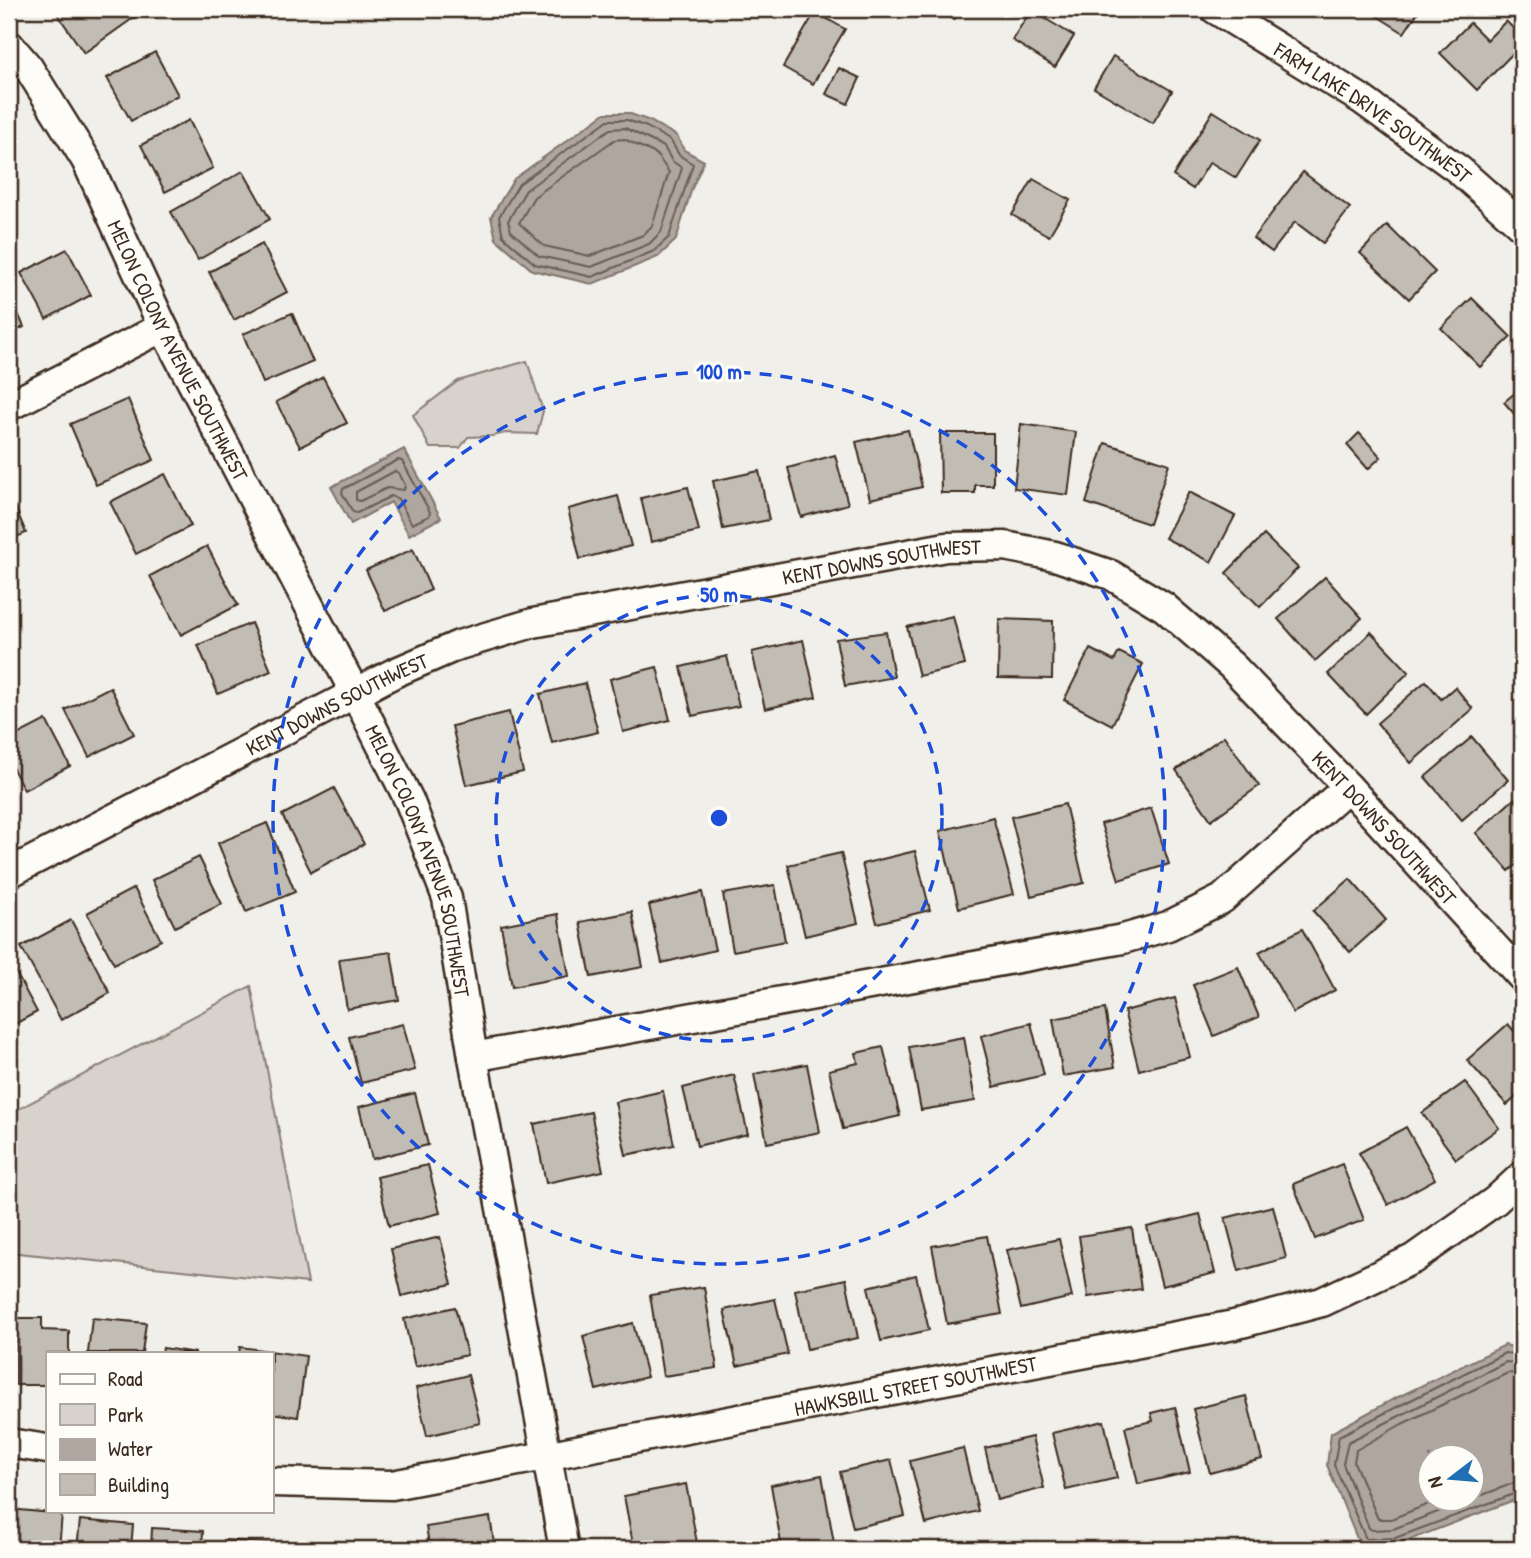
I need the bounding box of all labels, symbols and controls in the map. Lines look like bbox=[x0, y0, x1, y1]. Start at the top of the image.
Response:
street label: FARM LAKE DRIVE SOUTHWEST bbox=[1268, 34, 1479, 190]
street label: MELON COLONY AVENUE SOUTHWEST bbox=[101, 215, 256, 487]
text: 100 m bbox=[696, 357, 742, 386]
street label: KENT DOWNS SOUTHWEST bbox=[780, 532, 982, 591]
text: 50 m bbox=[700, 580, 738, 609]
street label: KENT DOWNS SOUTHWEST bbox=[241, 645, 433, 762]
street label: MELON COLONY AVENUE SOUTHWEST bbox=[359, 720, 478, 1000]
street label: KENT DOWNS SOUTHWEST bbox=[1306, 744, 1464, 912]
centre of rings bbox=[707, 806, 731, 830]
street label: HAWKSBILL STREET SOUTHWEST bbox=[792, 1348, 1040, 1423]
legend bbox=[46, 1352, 273, 1512]
text: Road bbox=[108, 1364, 142, 1393]
text: Park bbox=[108, 1400, 143, 1429]
text: Water bbox=[108, 1434, 153, 1463]
north arrow bbox=[1416, 1442, 1486, 1512]
text: Building bbox=[108, 1470, 169, 1499]
text: N bbox=[1421, 1474, 1449, 1491]

